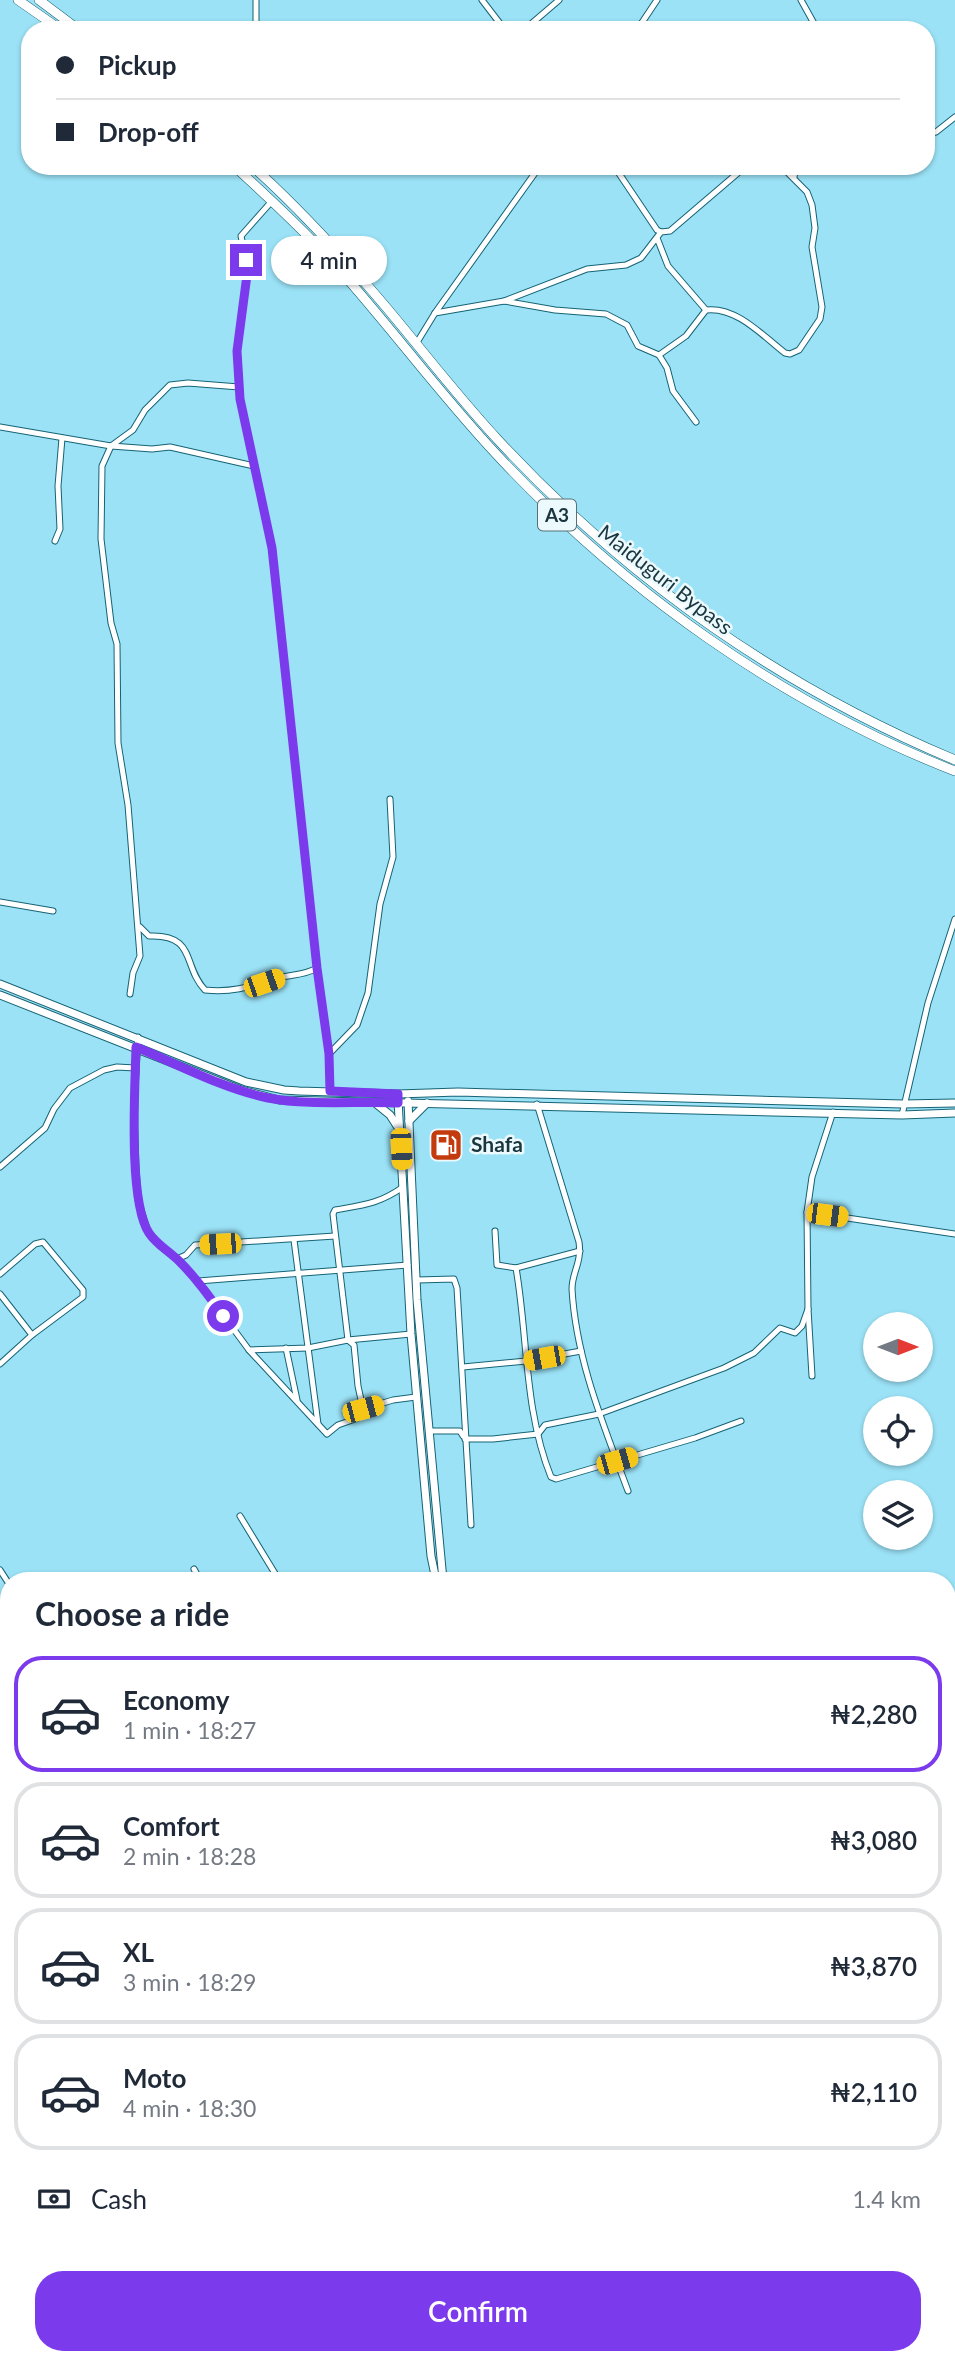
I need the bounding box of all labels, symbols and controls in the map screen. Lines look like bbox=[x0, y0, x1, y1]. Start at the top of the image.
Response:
text: Pickup bbox=[98, 49, 177, 81]
text: Drop-off bbox=[98, 116, 199, 148]
callout: 4 min bbox=[270, 236, 386, 284]
route end bbox=[230, 244, 262, 276]
text: 4 min bbox=[301, 246, 357, 274]
road number: A3 bbox=[538, 500, 576, 530]
street label: Maiduguri Bypass bbox=[594, 519, 738, 639]
car bbox=[241, 966, 288, 1000]
fuel station icon: Shafa bbox=[427, 1126, 465, 1164]
car bbox=[390, 1127, 413, 1171]
place label: Shafa bbox=[471, 1131, 523, 1156]
car bbox=[805, 1202, 850, 1228]
car bbox=[199, 1232, 242, 1256]
route start bbox=[207, 1300, 239, 1332]
north arrow bbox=[863, 1312, 933, 1382]
map controls bbox=[863, 1312, 933, 1550]
car bbox=[522, 1344, 567, 1372]
car bbox=[340, 1393, 387, 1425]
button: locate bbox=[863, 1396, 933, 1466]
car bbox=[594, 1445, 641, 1477]
button: layers bbox=[863, 1480, 933, 1550]
text: Choose a ride bbox=[35, 1594, 229, 1633]
icon: car bbox=[39, 1683, 102, 1746]
text: Economy bbox=[123, 1684, 229, 1716]
text: ₦2,280 bbox=[830, 1698, 917, 1730]
text: 1 min · 18:27 bbox=[123, 1716, 256, 1744]
icon: car bbox=[39, 1809, 102, 1872]
text: Comfort bbox=[123, 1810, 220, 1842]
text: ₦3,080 bbox=[830, 1824, 917, 1856]
text: 2 min · 18:28 bbox=[123, 1842, 256, 1870]
icon: car bbox=[39, 1935, 102, 1998]
text: XL bbox=[123, 1936, 154, 1968]
text: ₦3,870 bbox=[830, 1950, 917, 1982]
text: 3 min · 18:29 bbox=[123, 1968, 256, 1996]
icon: car bbox=[39, 2061, 102, 2124]
text: Moto bbox=[123, 2062, 186, 2094]
text: ₦2,110 bbox=[830, 2076, 917, 2108]
text: 4 min · 18:30 bbox=[123, 2094, 256, 2122]
icon: cash bbox=[35, 2180, 73, 2218]
text: Cash bbox=[91, 2183, 147, 2215]
text: 1.4 km bbox=[852, 2185, 921, 2213]
button: Confirm bbox=[35, 2271, 921, 2351]

